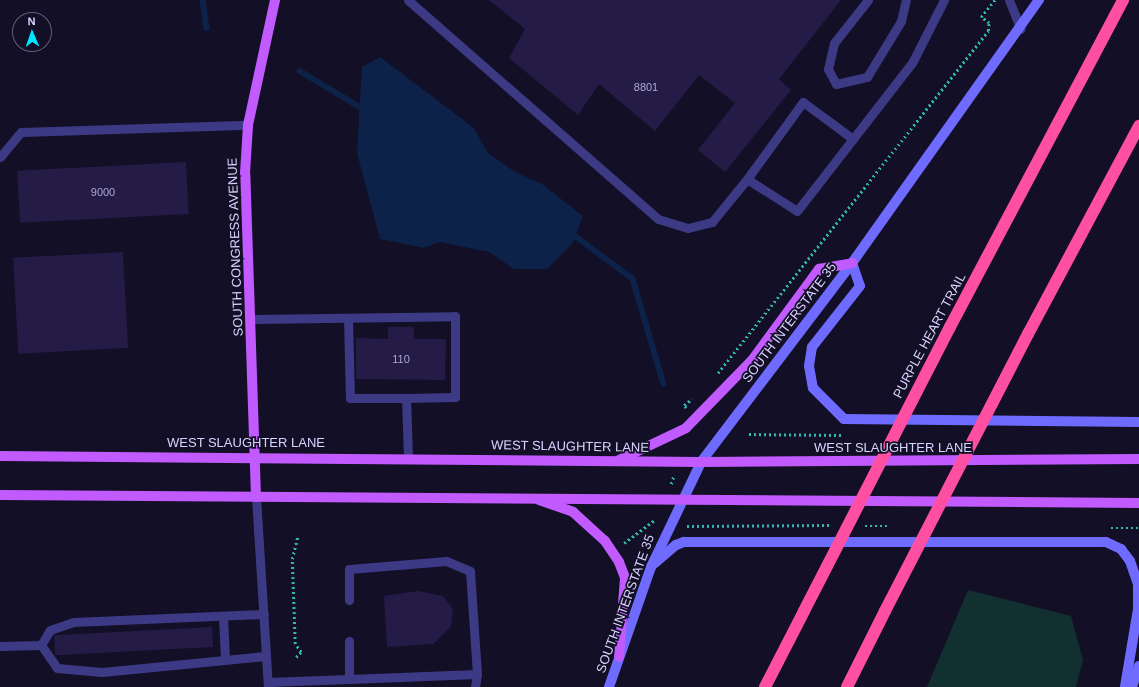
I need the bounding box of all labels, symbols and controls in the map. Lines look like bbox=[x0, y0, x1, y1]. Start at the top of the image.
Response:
north arrow bbox=[12, 12, 52, 52]
text: N bbox=[27, 15, 36, 27]
house number: 8801 bbox=[634, 80, 658, 94]
street label: SOUTH CONGRESS AVENUE bbox=[225, 157, 247, 337]
house number: 9000 bbox=[91, 185, 115, 199]
street label: SOUTH INTERSTATE 35 bbox=[740, 260, 840, 386]
street label: PURPLE HEART TRAIL bbox=[890, 271, 970, 401]
house number: 110 bbox=[392, 352, 410, 366]
street label: WEST SLAUGHTER LANE bbox=[167, 435, 325, 451]
street label: WEST SLAUGHTER LANE bbox=[491, 438, 649, 456]
street label: WEST SLAUGHTER LANE bbox=[814, 440, 972, 456]
street label: SOUTH INTERSTATE 35 bbox=[594, 533, 658, 675]

